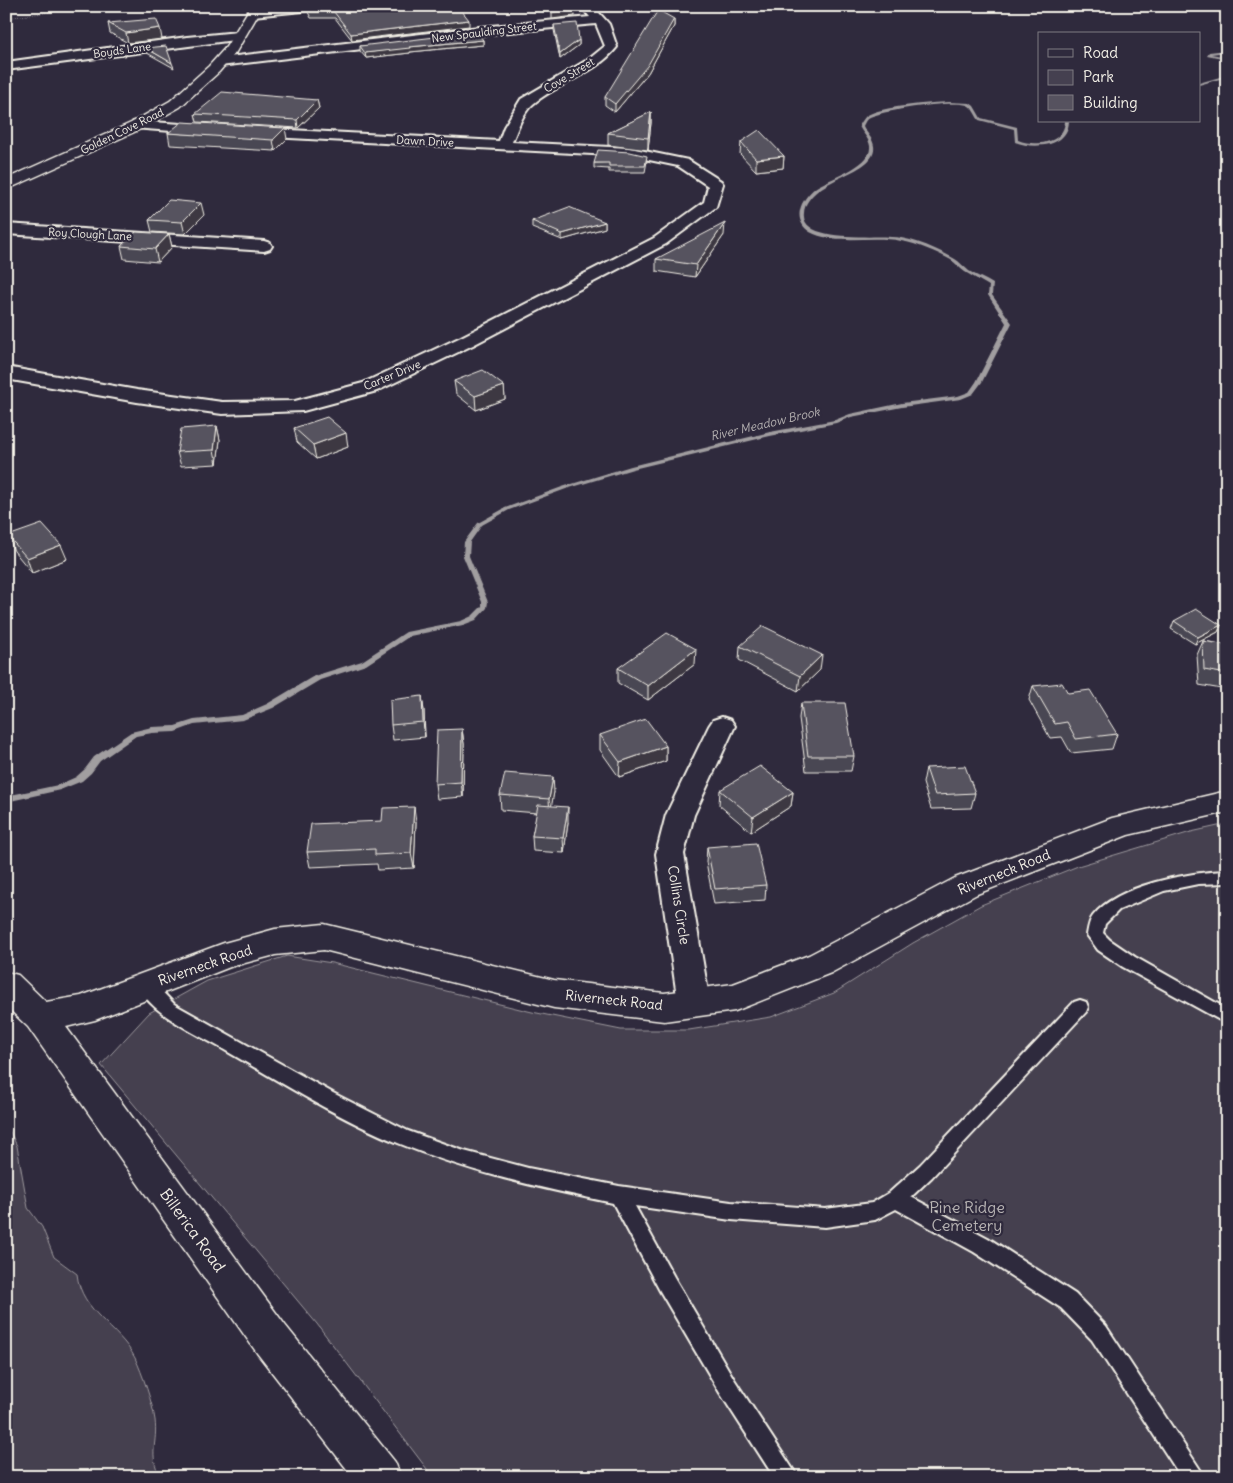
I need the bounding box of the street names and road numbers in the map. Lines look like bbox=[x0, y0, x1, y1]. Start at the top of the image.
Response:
street label: New Spaulding Street bbox=[431, 19, 538, 45]
street label: Boyds Lane bbox=[92, 39, 152, 61]
street label: Cove Street bbox=[541, 54, 597, 96]
street label: Golden Cove Road bbox=[78, 105, 166, 157]
street label: Dawn Drive bbox=[396, 132, 454, 150]
street label: Roy Clough Lane bbox=[48, 225, 132, 243]
street label: Carter Drive bbox=[361, 357, 423, 393]
street label: Riverneck Road bbox=[955, 845, 1053, 899]
street label: Collins Circle bbox=[664, 864, 694, 946]
street label: Riverneck Road bbox=[156, 941, 254, 989]
street label: Riverneck Road bbox=[564, 986, 664, 1014]
street label: Billerica Road bbox=[156, 1184, 230, 1276]

